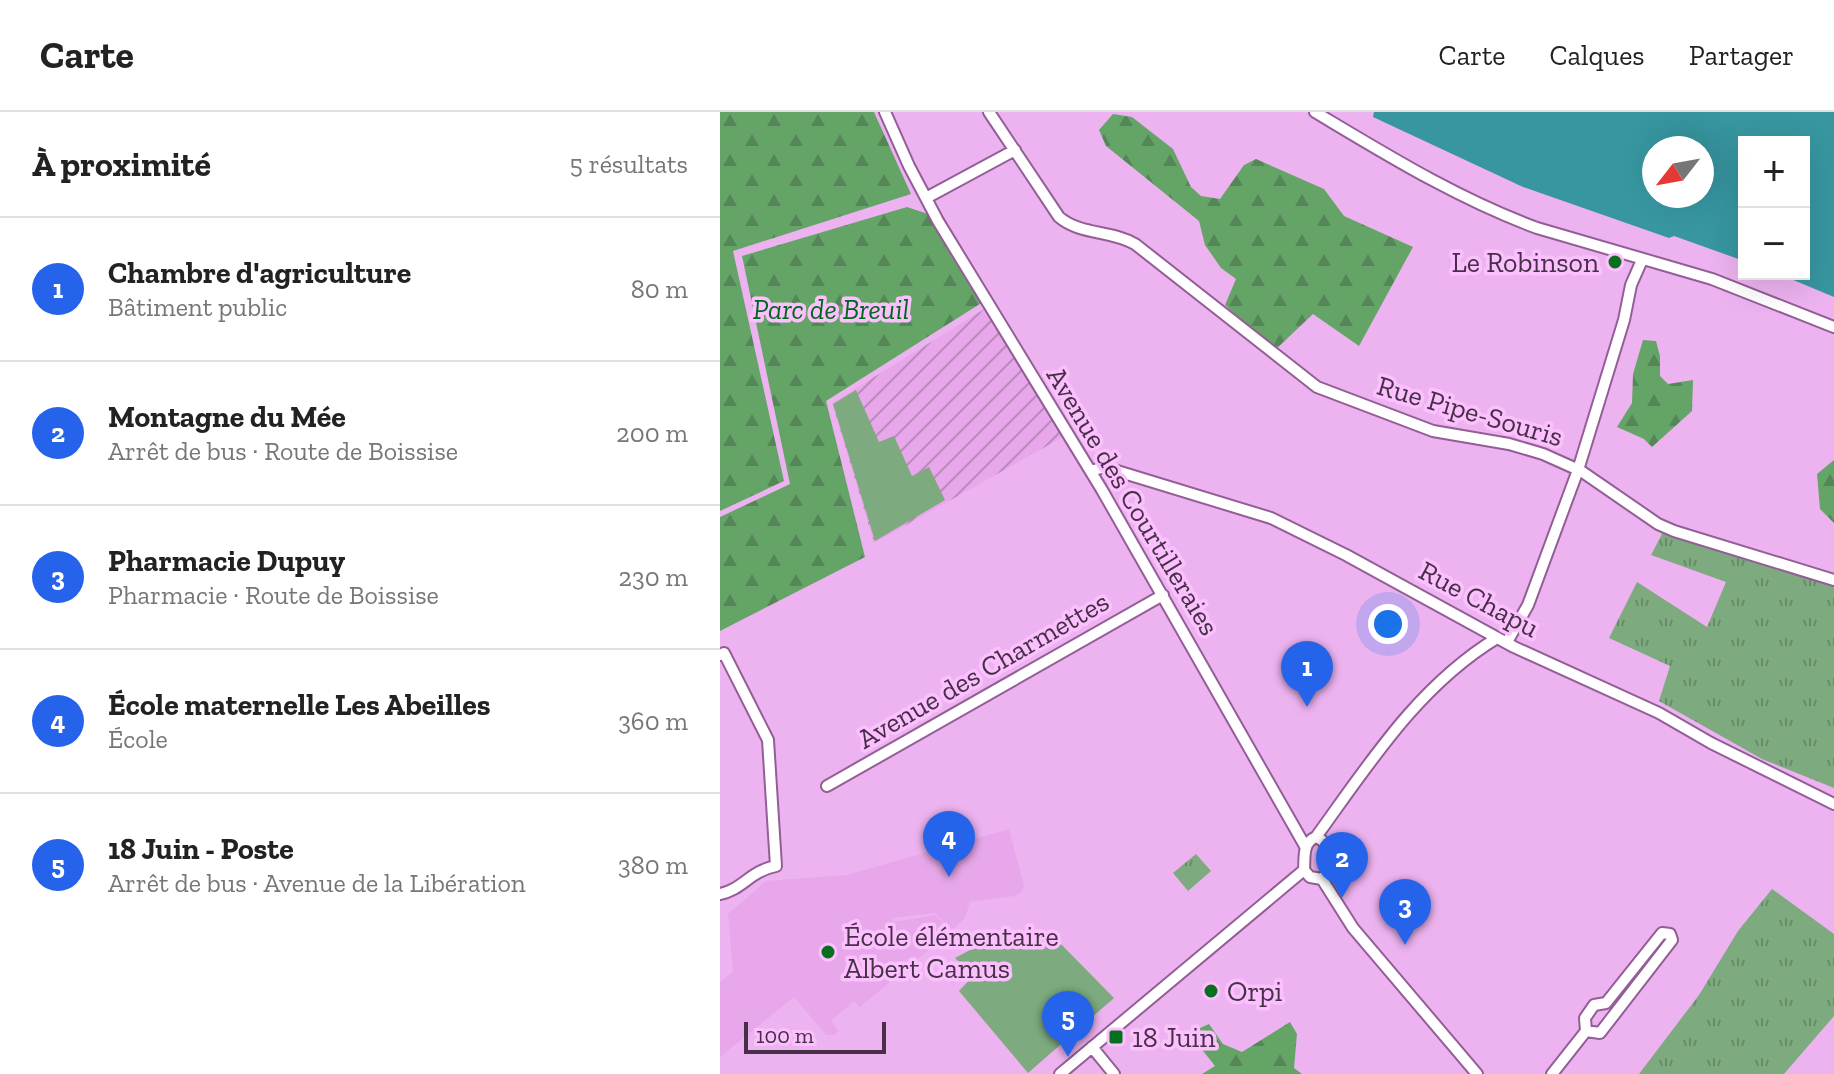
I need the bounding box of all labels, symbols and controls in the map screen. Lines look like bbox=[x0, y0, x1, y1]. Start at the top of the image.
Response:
text: Carte bbox=[40, 32, 134, 78]
text: Carte bbox=[1439, 39, 1505, 72]
text: Calques bbox=[1549, 39, 1645, 72]
text: Partager bbox=[1689, 39, 1794, 72]
north arrow bbox=[1642, 136, 1714, 208]
map controls bbox=[1738, 136, 1810, 280]
button: + bbox=[1738, 136, 1810, 208]
text: À proximité bbox=[32, 144, 211, 185]
text: 5 résultats bbox=[570, 148, 688, 180]
button: − bbox=[1738, 208, 1810, 280]
place label: Le Robinson bbox=[1451, 246, 1599, 279]
marker: Le Robinson bbox=[1606, 253, 1624, 271]
text: Chambre d'agriculture bbox=[108, 255, 411, 291]
text: 1 bbox=[53, 273, 63, 305]
text: 80 m bbox=[631, 273, 688, 305]
text: Bâtiment public bbox=[108, 291, 287, 323]
park label: Parc de Breuil bbox=[753, 293, 909, 326]
street label: Avenue des Courtilleraies bbox=[1040, 361, 1226, 641]
street label: Rue Pipe-Souris bbox=[1373, 369, 1567, 453]
text: Montagne du Mée bbox=[108, 399, 346, 435]
text: 2 bbox=[51, 417, 65, 449]
text: 200 m bbox=[616, 417, 688, 449]
text: Arrêt de bus · Route de Boissise bbox=[108, 435, 458, 467]
text: Pharmacie Dupuy bbox=[108, 543, 345, 579]
street label: Rue Chapu bbox=[1413, 554, 1545, 644]
text: 3 bbox=[51, 561, 65, 593]
text: 230 m bbox=[619, 561, 688, 593]
text: Pharmacie · Route de Boissise bbox=[108, 579, 439, 611]
street label: Avenue des Charmettes bbox=[851, 585, 1115, 755]
your location bbox=[1368, 604, 1408, 644]
pin: 1 bbox=[1281, 641, 1333, 707]
text: École maternelle Les Abeilles bbox=[108, 687, 491, 723]
text: 4 bbox=[51, 705, 65, 737]
text: 360 m bbox=[618, 705, 688, 737]
text: École bbox=[108, 723, 168, 755]
pin: 4 bbox=[923, 811, 975, 877]
text: 18 Juin - Poste bbox=[108, 831, 294, 867]
pin: 2 bbox=[1316, 832, 1368, 898]
text: 5 bbox=[51, 849, 65, 881]
text: 380 m bbox=[618, 849, 688, 881]
text: Arrêt de bus · Avenue de la Libération bbox=[108, 867, 526, 899]
pin: 3 bbox=[1379, 879, 1431, 945]
place label: École élémentaire Albert Camus bbox=[844, 920, 1059, 985]
marker: École élémentaire Albert Camus bbox=[819, 943, 837, 961]
place label: Orpi bbox=[1227, 975, 1283, 1008]
marker: Orpi bbox=[1202, 982, 1220, 1000]
pin: 5 bbox=[1042, 991, 1094, 1057]
scale bar bbox=[744, 1018, 886, 1054]
place label: 18 Juin bbox=[1132, 1021, 1215, 1054]
text: 100 m bbox=[756, 1022, 814, 1049]
marker: 18 Juin bbox=[1107, 1028, 1125, 1046]

